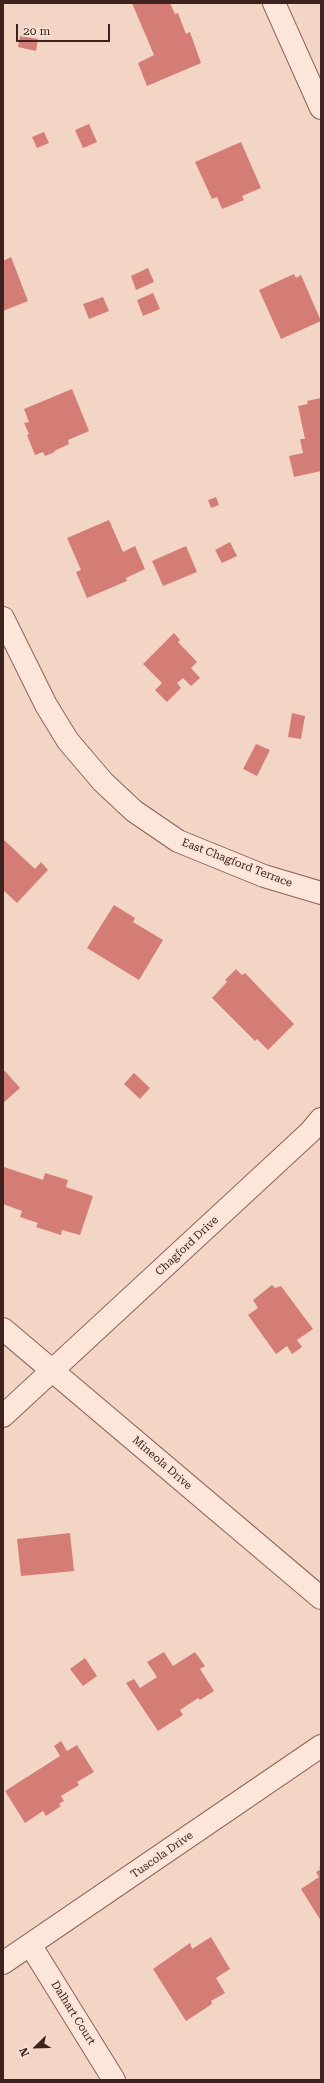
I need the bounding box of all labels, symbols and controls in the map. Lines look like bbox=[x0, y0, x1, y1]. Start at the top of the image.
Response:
scale bar bbox=[18, 16, 112, 42]
text: 20 m bbox=[23, 24, 50, 38]
street label: East Chagford Terrace bbox=[180, 836, 294, 890]
street label: Chagford Drive bbox=[153, 1213, 221, 1279]
street label: Mineola Drive bbox=[129, 1433, 195, 1493]
street label: Tuscola Drive bbox=[128, 1829, 196, 1881]
street label: Dalhart Court bbox=[48, 1979, 98, 2047]
north arrow bbox=[16, 2027, 56, 2067]
text: N bbox=[17, 2045, 32, 2058]

